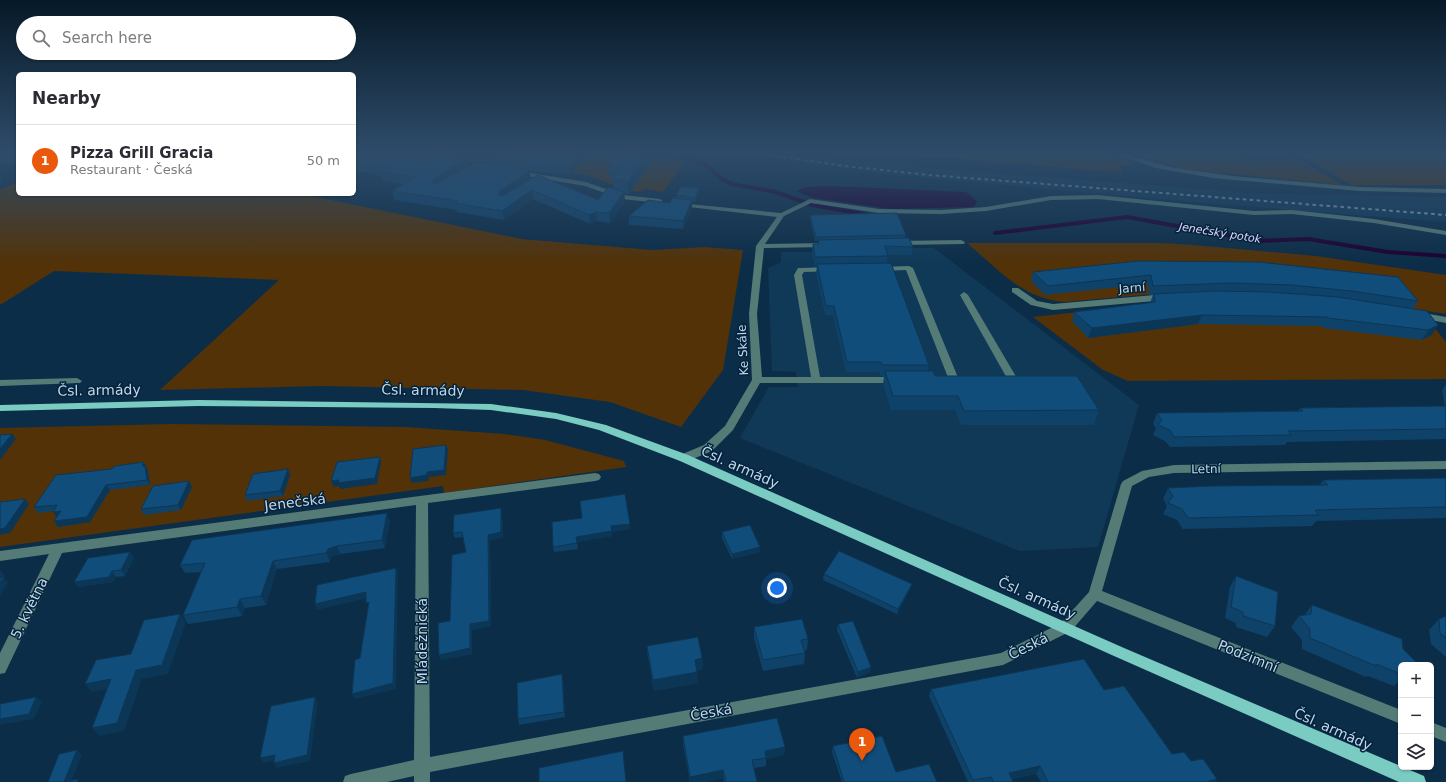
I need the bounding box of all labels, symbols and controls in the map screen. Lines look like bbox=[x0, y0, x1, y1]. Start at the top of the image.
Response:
search box bbox=[16, 16, 356, 60]
icon: search bbox=[30, 27, 52, 49]
text: Search here bbox=[62, 29, 152, 47]
text: Nearby bbox=[32, 88, 101, 108]
text: Pizza Grill Gracia bbox=[70, 144, 213, 162]
text: 1 bbox=[40, 153, 50, 168]
text: 50 m bbox=[307, 153, 340, 168]
text: Restaurant · Česká bbox=[70, 162, 193, 177]
water label: Jenečský potok bbox=[1176, 220, 1263, 246]
street label: Jarní bbox=[1117, 280, 1146, 296]
street label: Ke Skále bbox=[735, 324, 751, 376]
street label: Čsl. armády bbox=[57, 380, 141, 399]
street label: Čsl. armády bbox=[381, 380, 465, 399]
street label: Čsl. armády bbox=[699, 442, 782, 491]
street label: Letní bbox=[1191, 462, 1222, 476]
street label: Jenečská bbox=[262, 490, 327, 514]
street label: Čsl. armády bbox=[996, 573, 1079, 622]
street label: 5. května bbox=[7, 575, 51, 641]
your location bbox=[767, 578, 787, 598]
street label: Mládežnická bbox=[414, 598, 430, 684]
street label: Česká bbox=[1005, 628, 1050, 663]
street label: Podzimní bbox=[1216, 637, 1281, 676]
map controls bbox=[1398, 662, 1434, 770]
button: + bbox=[1398, 662, 1434, 698]
button: − bbox=[1398, 698, 1434, 734]
street label: Česká bbox=[689, 699, 733, 724]
street label: Čsl. armády bbox=[1292, 704, 1375, 753]
pin: 1 bbox=[849, 728, 875, 761]
button: layers bbox=[1398, 734, 1434, 770]

